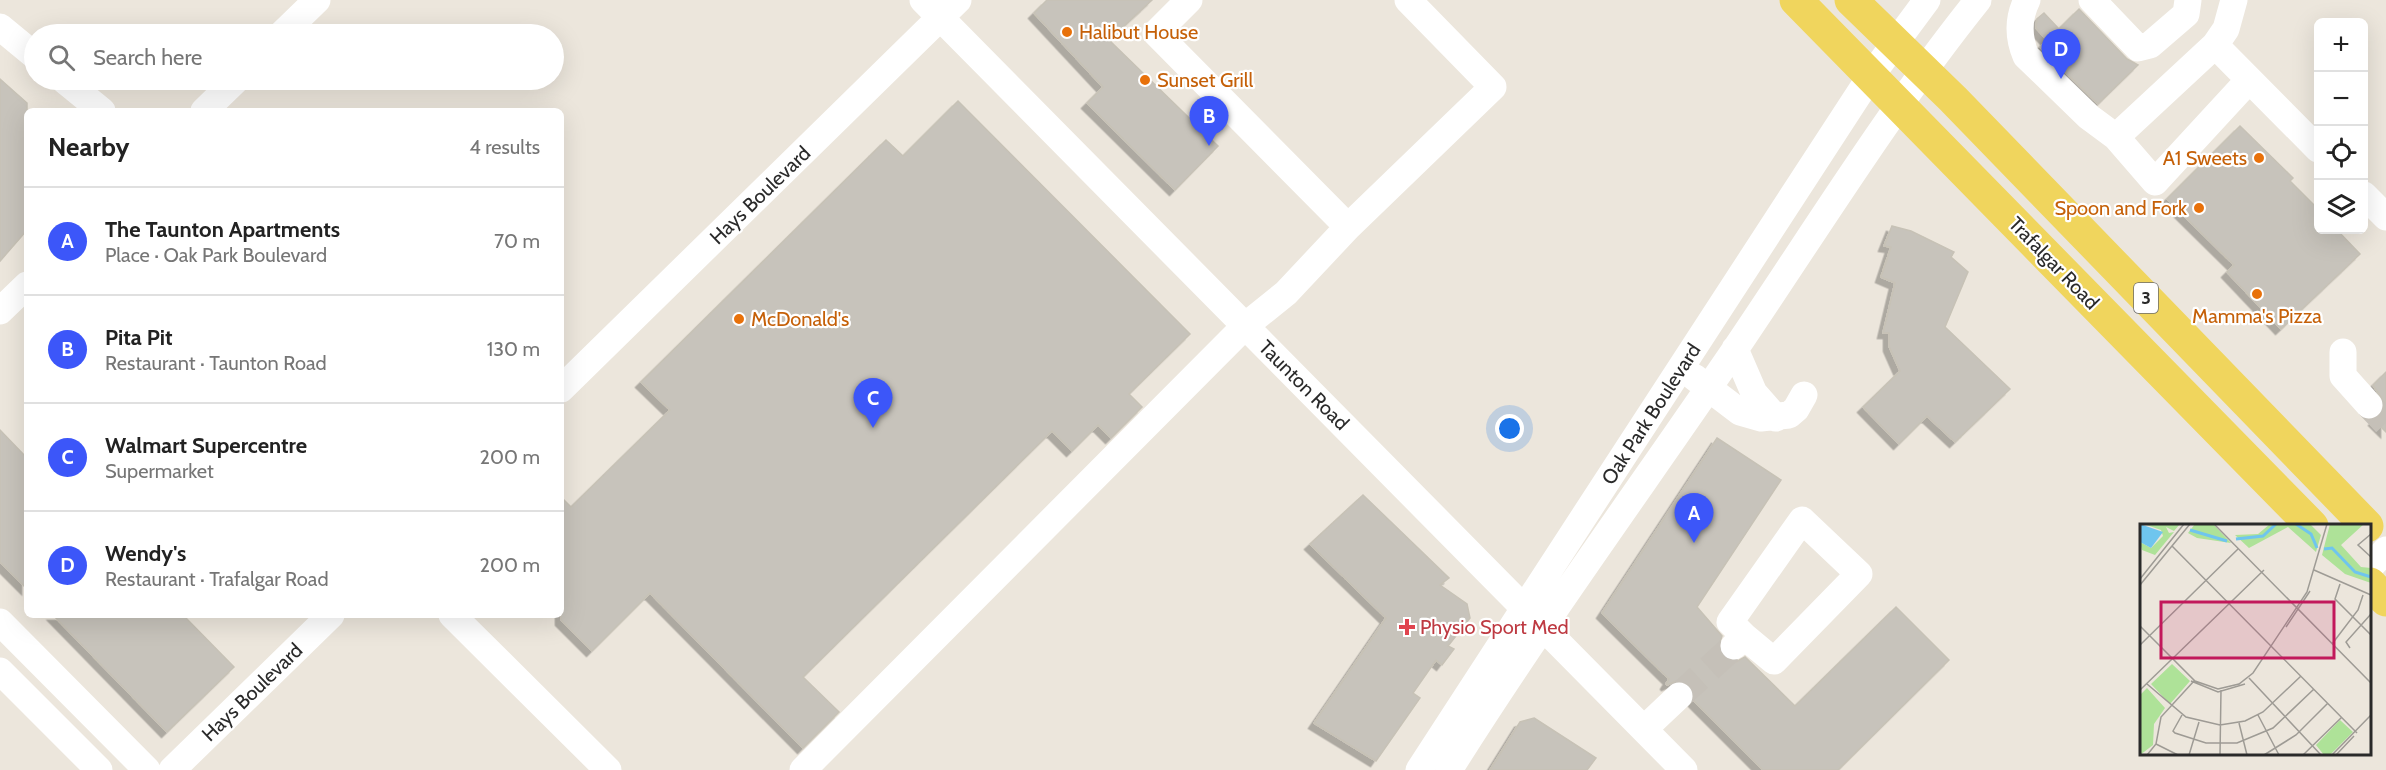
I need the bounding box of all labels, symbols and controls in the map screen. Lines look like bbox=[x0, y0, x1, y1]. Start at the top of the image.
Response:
map controls bbox=[2314, 18, 2368, 234]
button: + bbox=[2314, 18, 2368, 72]
place label: Halibut House bbox=[1079, 20, 1198, 44]
search box bbox=[24, 24, 564, 90]
marker: Halibut House bbox=[1060, 25, 1074, 39]
pin: D bbox=[2042, 29, 2080, 79]
icon: search bbox=[45, 41, 78, 74]
text: Search here bbox=[93, 44, 202, 71]
place label: Sunset Grill bbox=[1157, 68, 1254, 92]
button: − bbox=[2314, 72, 2368, 126]
marker: Sunset Grill bbox=[1138, 73, 1152, 87]
pin: B bbox=[1190, 96, 1228, 146]
button: locate bbox=[2314, 126, 2368, 180]
text: Nearby bbox=[48, 131, 129, 163]
text: 4 results bbox=[469, 135, 540, 159]
street label: Hays Boulevard bbox=[705, 141, 815, 249]
place label: A1 Sweets bbox=[2163, 146, 2247, 170]
marker: A1 Sweets bbox=[2252, 151, 2266, 165]
button: layers bbox=[2314, 180, 2368, 234]
place label: Spoon and Fork bbox=[2054, 196, 2187, 220]
marker: Spoon and Fork bbox=[2192, 201, 2206, 215]
street label: Trafalgar Road bbox=[2004, 212, 2104, 314]
text: The Taunton Apartments bbox=[105, 216, 340, 243]
text: A bbox=[61, 229, 74, 253]
text: 70 m bbox=[494, 229, 540, 253]
text: Place · Oak Park Boulevard bbox=[105, 243, 327, 267]
road number: 3 bbox=[2134, 283, 2158, 313]
marker: Mamma's Pizza bbox=[2250, 287, 2264, 301]
place label: Mamma's Pizza bbox=[2192, 304, 2322, 328]
place label: McDonald's bbox=[751, 307, 849, 331]
marker: McDonald's bbox=[732, 312, 746, 326]
text: Pita Pit bbox=[105, 324, 173, 351]
street label: Taunton Road bbox=[1254, 335, 1354, 435]
text: B bbox=[61, 337, 74, 361]
text: 130 m bbox=[487, 337, 540, 361]
street label: Oak Park Boulevard bbox=[1596, 339, 1706, 489]
text: Restaurant · Taunton Road bbox=[105, 351, 327, 375]
pin: C bbox=[854, 378, 892, 428]
your location bbox=[1495, 414, 1524, 443]
text: Walmart Supercentre bbox=[105, 432, 307, 459]
text: C bbox=[61, 445, 74, 469]
text: 200 m bbox=[480, 445, 540, 469]
text: Supermarket bbox=[105, 459, 214, 483]
pin: A bbox=[1674, 494, 1714, 543]
inset map bbox=[2140, 524, 2371, 755]
text: Wendy's bbox=[105, 540, 186, 567]
text: D bbox=[60, 553, 75, 577]
text: 200 m bbox=[480, 553, 540, 577]
text: Restaurant · Trafalgar Road bbox=[105, 567, 329, 591]
place label: Physio Sport Med bbox=[1420, 615, 1569, 639]
marker: Physio Sport Med bbox=[1398, 618, 1416, 636]
street label: Hays Boulevard bbox=[197, 638, 307, 746]

